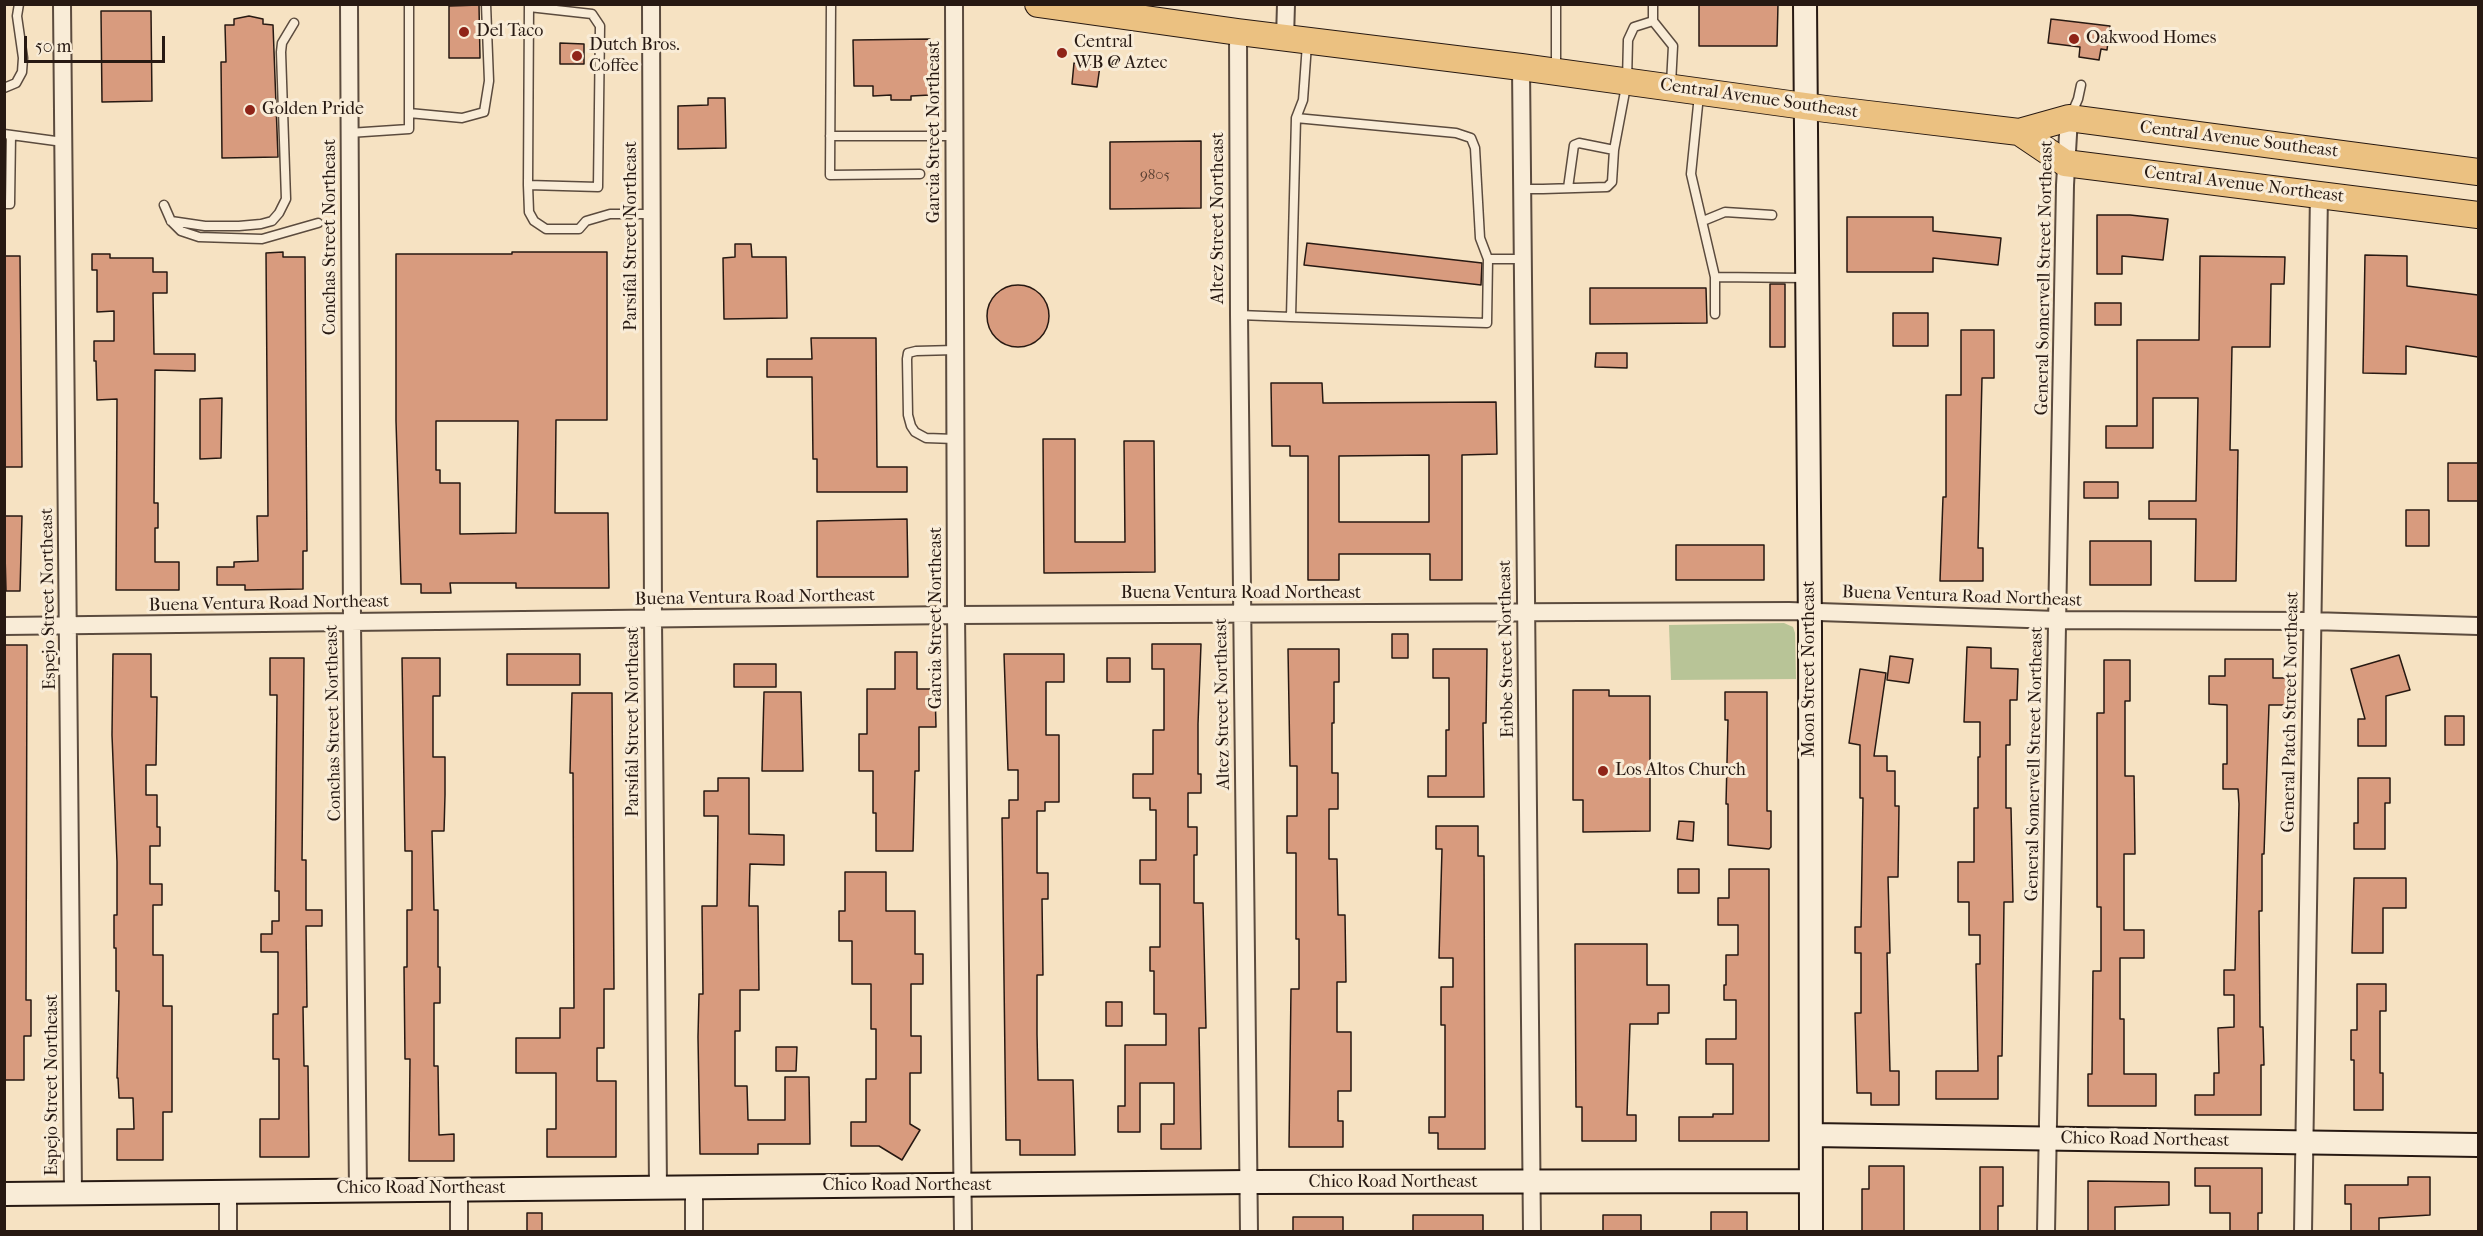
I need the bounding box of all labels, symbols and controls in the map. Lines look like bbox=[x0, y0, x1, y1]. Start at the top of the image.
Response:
place label: Del Taco bbox=[476, 21, 543, 43]
scale bar bbox=[27, 24, 168, 62]
marker: Del Taco bbox=[457, 25, 471, 39]
place label: Oakwood Homes bbox=[2086, 28, 2216, 50]
place label: Central WB @ Aztec bbox=[1074, 32, 1167, 74]
marker: Oakwood Homes bbox=[2067, 32, 2081, 46]
place label: Dutch Bros. Coffee bbox=[589, 35, 680, 78]
text: 50 m bbox=[35, 36, 71, 57]
street label: Garcia Street Northeast bbox=[924, 41, 946, 223]
marker: Central WB @ Aztec bbox=[1055, 46, 1069, 60]
marker: Dutch Bros. Coffee bbox=[570, 49, 584, 63]
street label: Central Avenue Southeast bbox=[1659, 74, 1859, 124]
place label: Golden Pride bbox=[262, 99, 364, 121]
marker: Golden Pride bbox=[243, 103, 257, 117]
street label: Central Avenue Southeast bbox=[2139, 117, 2339, 163]
street label: Altez Street Northeast bbox=[1208, 132, 1230, 304]
street label: Conchas Street Northeast bbox=[320, 139, 342, 335]
street label: General Somervell Street Northeast bbox=[2032, 140, 2058, 416]
street label: Parsifal Street Northeast bbox=[621, 141, 643, 331]
street label: Central Avenue Northeast bbox=[2143, 162, 2345, 208]
house number: 9805 bbox=[1140, 166, 1170, 184]
street label: Espejo Street Northeast bbox=[37, 508, 61, 690]
street label: Garcia Street Northeast bbox=[926, 527, 948, 709]
street label: Erbbe Street Northeast bbox=[1495, 560, 1519, 738]
street label: Moon Street Northeast bbox=[1799, 581, 1821, 757]
street label: Buena Ventura Road Northeast bbox=[1841, 582, 2083, 612]
street label: Buena Ventura Road Northeast bbox=[1121, 583, 1361, 605]
street label: Buena Ventura Road Northeast bbox=[635, 585, 875, 611]
street label: Buena Ventura Road Northeast bbox=[149, 591, 389, 617]
street label: General Patch Street Northeast bbox=[2278, 591, 2304, 833]
street label: Altez Street Northeast bbox=[1211, 618, 1235, 790]
street label: Conchas Street Northeast bbox=[321, 625, 347, 821]
street label: General Somervell Street Northeast bbox=[2022, 626, 2048, 902]
street label: Parsifal Street Northeast bbox=[623, 627, 645, 817]
place label: Los Altos Church bbox=[1615, 760, 1746, 782]
marker: Los Altos Church bbox=[1596, 764, 1610, 778]
street label: Espejo Street Northeast bbox=[42, 994, 64, 1176]
street label: Chico Road Northeast bbox=[2060, 1128, 2230, 1152]
street label: Chico Road Northeast bbox=[1308, 1172, 1478, 1194]
street label: Chico Road Northeast bbox=[822, 1175, 992, 1197]
street label: Chico Road Northeast bbox=[336, 1178, 506, 1200]

